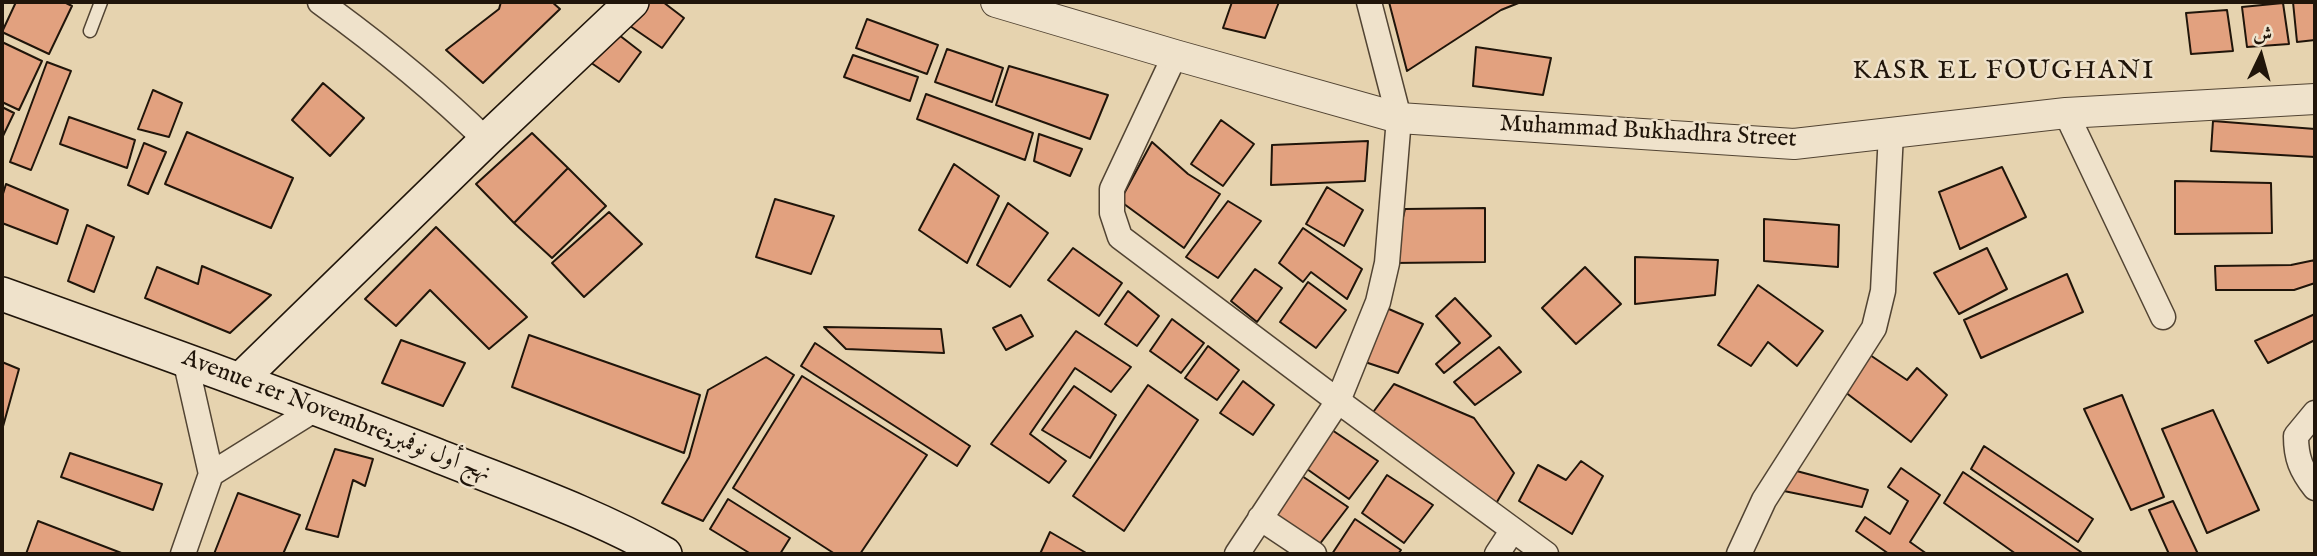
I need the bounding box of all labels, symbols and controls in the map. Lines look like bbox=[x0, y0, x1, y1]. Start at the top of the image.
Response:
north arrow bbox=[2226, 21, 2296, 91]
text: ش bbox=[2252, 22, 2273, 48]
district label: KASR EL FOUGHANI bbox=[1855, 57, 2153, 89]
street label: Muhammad Bukhadhra Street bbox=[1499, 111, 1797, 155]
street label: Avenue 1er Novembre;نهج أول نوفمبر bbox=[178, 345, 494, 489]

